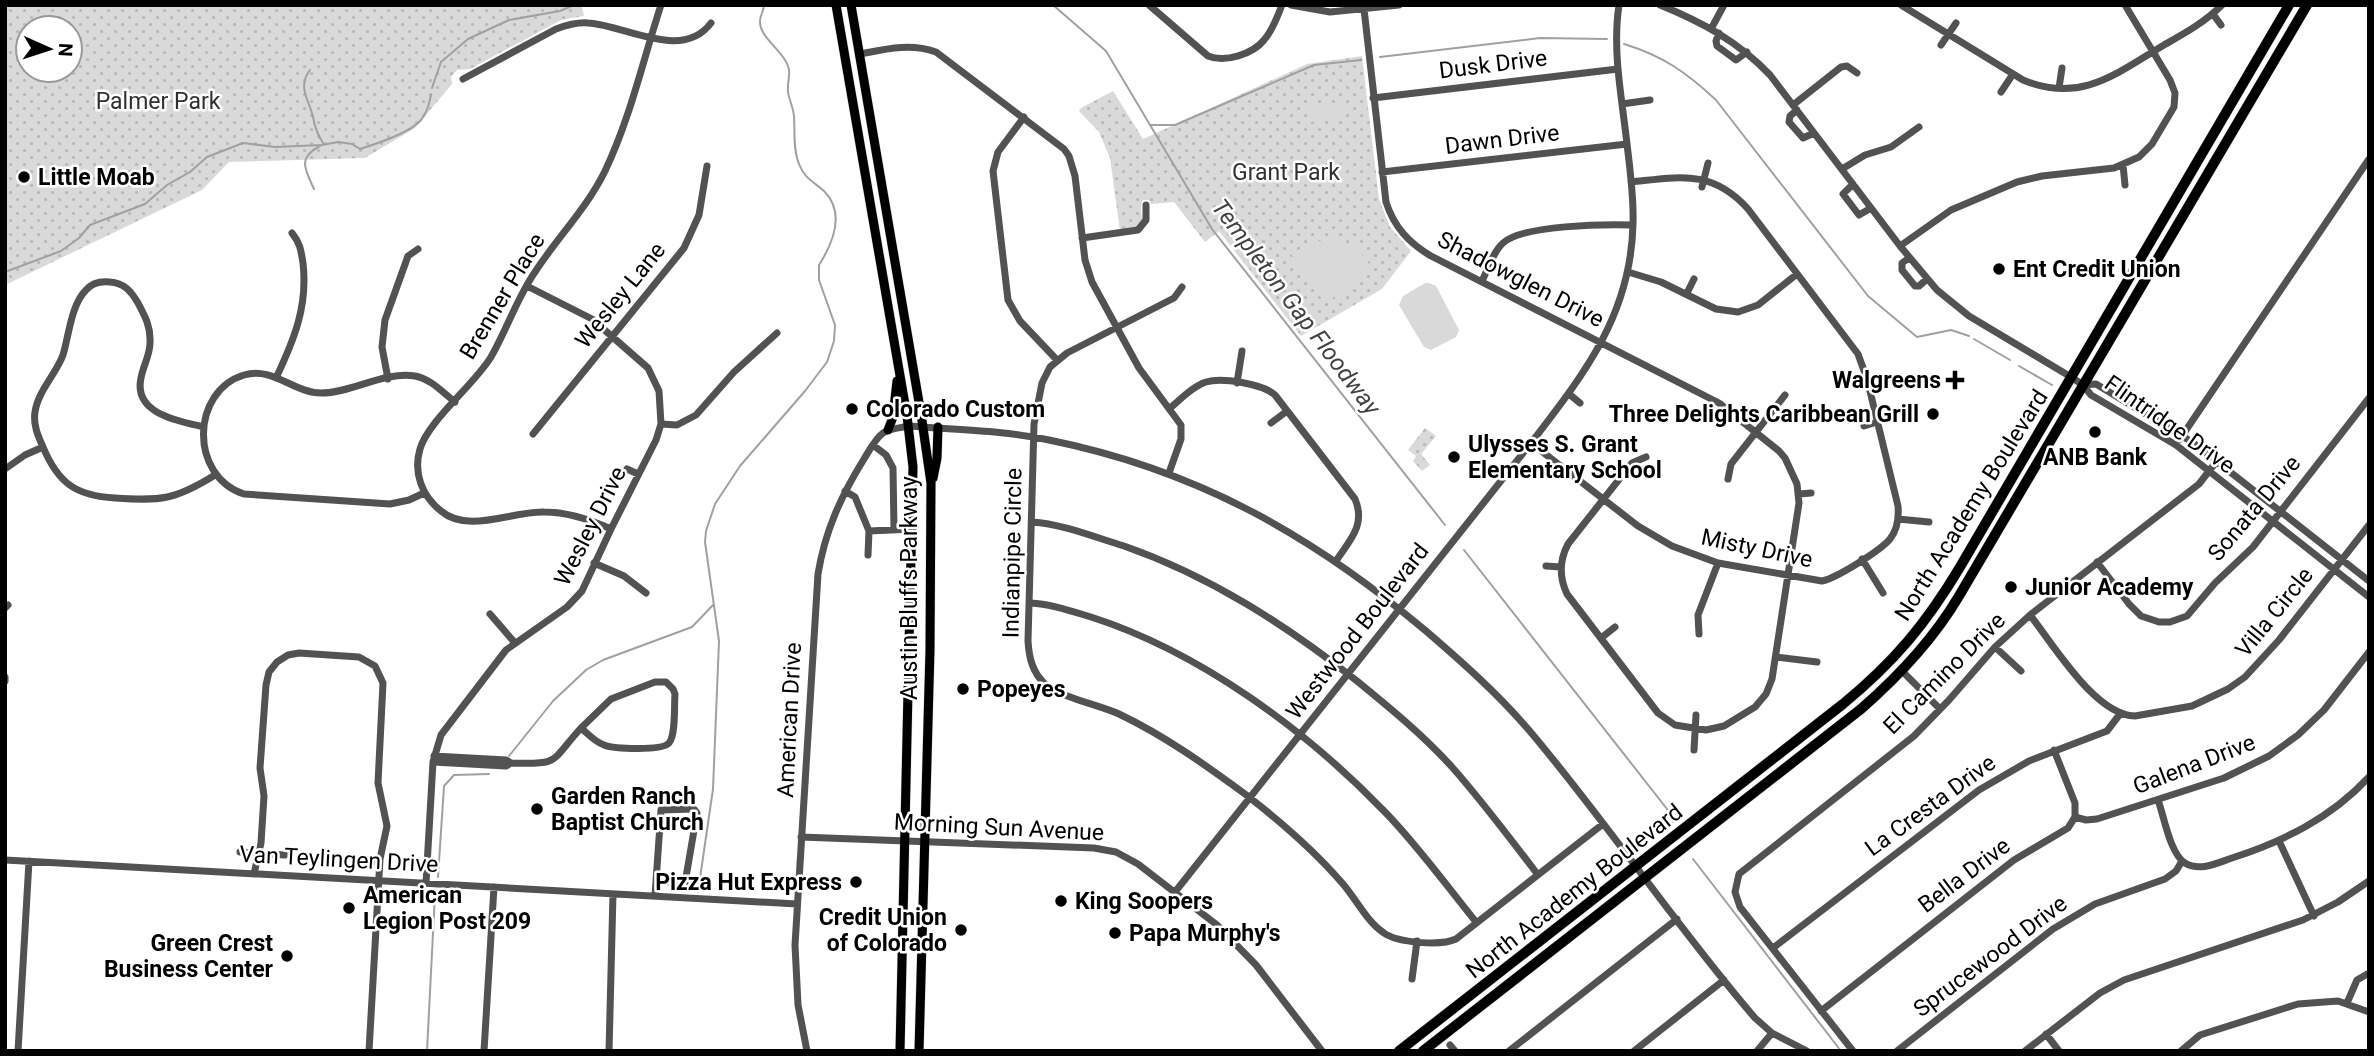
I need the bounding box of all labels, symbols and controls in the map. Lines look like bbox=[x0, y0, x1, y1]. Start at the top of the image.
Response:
north arrow bbox=[14, 14, 84, 84]
text: N bbox=[54, 43, 77, 57]
street label: Dusk Drive bbox=[1437, 44, 1549, 85]
park label: Palmer Park bbox=[96, 88, 221, 115]
street label: Dawn Drive bbox=[1443, 119, 1561, 160]
park label: Grant Park bbox=[1232, 159, 1340, 186]
place label: Little Moab bbox=[38, 164, 155, 191]
marker: Little Moab bbox=[16, 169, 32, 185]
water label: Templeton Gap Floodway bbox=[1206, 194, 1387, 421]
street label: Shadowglen Drive bbox=[1433, 226, 1608, 333]
street label: Brenner Place bbox=[454, 228, 551, 364]
street label: Wesley Lane bbox=[570, 237, 671, 354]
place label: Ent Credit Union bbox=[2013, 256, 2181, 283]
marker: Ent Credit Union bbox=[1991, 261, 2007, 277]
place label: Walgreens bbox=[1832, 367, 1941, 394]
street label: Flintridge Drive bbox=[2099, 369, 2240, 479]
marker: Walgreens bbox=[1947, 372, 1963, 388]
street label: North Academy Boulevard bbox=[1889, 385, 2054, 626]
place label: Colorado Custom bbox=[866, 396, 1045, 423]
marker: Colorado Custom bbox=[844, 401, 860, 417]
place label: Three Delights Caribbean Grill bbox=[1609, 401, 1919, 428]
marker: Three Delights Caribbean Grill bbox=[1925, 406, 1941, 422]
marker: ANB Bank bbox=[2087, 424, 2103, 440]
place label: Ulysses S. Grant Elementary School bbox=[1468, 431, 1662, 484]
place label: ANB Bank bbox=[2043, 444, 2148, 471]
marker: Ulysses S. Grant Elementary School bbox=[1446, 449, 1462, 465]
street label: Sonata Drive bbox=[2202, 450, 2306, 567]
street label: Wesley Drive bbox=[549, 462, 632, 590]
street label: Indianpipe Circle bbox=[998, 468, 1027, 638]
street label: Austin Bluffs Parkway bbox=[896, 476, 923, 700]
street label: Misty Drive bbox=[1699, 524, 1815, 573]
street label: Westwood Boulevard bbox=[1280, 538, 1434, 725]
street label: Villa Circle bbox=[2230, 562, 2319, 663]
place label: Junior Academy bbox=[2025, 574, 2194, 601]
marker: Junior Academy bbox=[2003, 579, 2019, 595]
street label: El Camino Drive bbox=[1878, 607, 2011, 740]
street label: American Drive bbox=[772, 642, 807, 798]
place label: Popeyes bbox=[977, 676, 1066, 703]
marker: Popeyes bbox=[955, 681, 971, 697]
street label: Galena Drive bbox=[2129, 729, 2259, 800]
street label: La Cresta Drive bbox=[1860, 749, 2001, 862]
place label: Garden Ranch Baptist Church bbox=[551, 783, 704, 836]
street label: North Academy Boulevard bbox=[1461, 799, 1688, 984]
marker: Garden Ranch Baptist Church bbox=[529, 801, 545, 817]
street label: Morning Sun Avenue bbox=[893, 809, 1105, 846]
street label: Bella Drive bbox=[1913, 832, 2015, 919]
street label: Van Teylingen Drive bbox=[239, 841, 439, 878]
place label: Pizza Hut Express bbox=[655, 869, 842, 896]
marker: Pizza Hut Express bbox=[848, 874, 864, 890]
place label: American Legion Post 209 bbox=[363, 882, 531, 935]
place label: King Soopers bbox=[1075, 888, 1213, 915]
street label: Sprucewood Drive bbox=[1908, 890, 2072, 1023]
marker: King Soopers bbox=[1053, 893, 1069, 909]
marker: American Legion Post 209 bbox=[341, 900, 357, 916]
place label: Credit Union of Colorado bbox=[819, 904, 947, 957]
place label: Papa Murphy's bbox=[1129, 920, 1281, 947]
marker: Credit Union of Colorado bbox=[953, 922, 969, 938]
marker: Papa Murphy's bbox=[1107, 925, 1123, 941]
place label: Green Crest Business Center bbox=[104, 930, 274, 983]
marker: Green Crest Business Center bbox=[279, 948, 295, 964]

